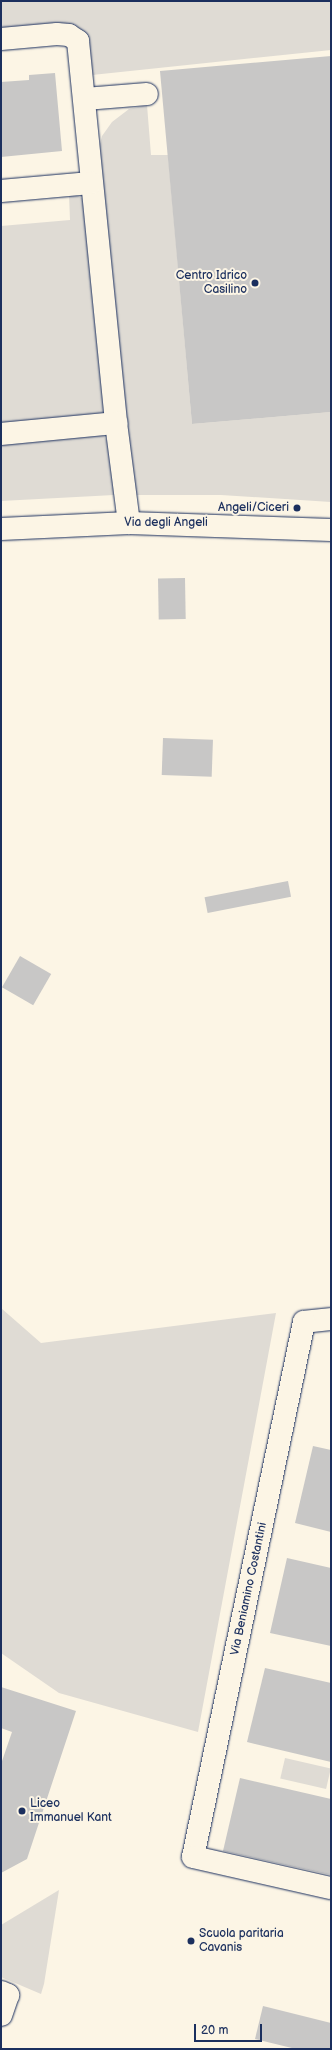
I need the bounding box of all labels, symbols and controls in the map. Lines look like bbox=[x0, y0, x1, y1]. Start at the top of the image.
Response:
place label: Centro Idrico Casilino bbox=[176, 269, 247, 297]
marker: Centro Idrico Casilino bbox=[250, 278, 260, 288]
place label: Angeli/Ciceri bbox=[218, 501, 289, 515]
marker: Angeli/Ciceri bbox=[292, 503, 302, 513]
street label: Via degli Angeli bbox=[124, 516, 208, 530]
street label: Via Beniamino Costantini bbox=[228, 1521, 270, 1657]
place label: Liceo Immanuel Kant bbox=[30, 1797, 112, 1825]
marker: Liceo Immanuel Kant bbox=[17, 1806, 27, 1816]
place label: Scuola paritaria Cavanis bbox=[199, 1927, 284, 1955]
marker: Scuola paritaria Cavanis bbox=[186, 1936, 196, 1946]
scale bar bbox=[196, 2016, 264, 2042]
text: 20 m bbox=[201, 2023, 228, 2038]

